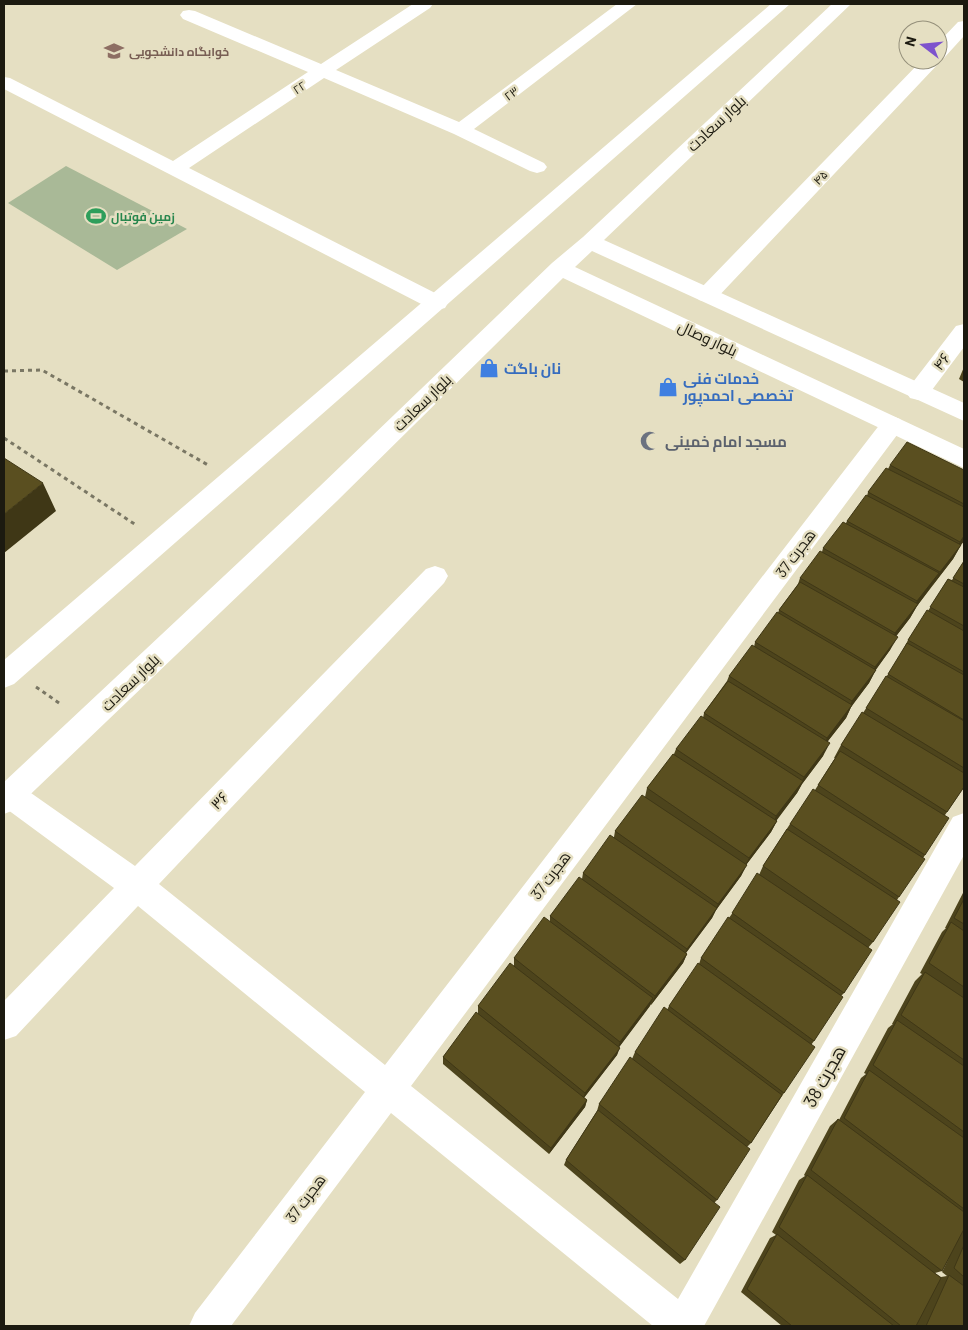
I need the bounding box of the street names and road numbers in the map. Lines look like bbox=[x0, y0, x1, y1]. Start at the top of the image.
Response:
street label: ۲۲ bbox=[290, 78, 308, 96]
street label: ۲۳ bbox=[501, 83, 521, 103]
street label: بلوار سعادت bbox=[683, 91, 750, 155]
street label: ۴۵ bbox=[810, 167, 830, 187]
street label: بلوار وصال bbox=[675, 316, 740, 360]
street label: ۴۶ bbox=[929, 349, 953, 373]
street label: بلوار سعادت bbox=[389, 370, 455, 435]
street label: هجرت 37 bbox=[771, 526, 820, 581]
street label: بلوار سعادت bbox=[97, 650, 163, 715]
street label: ۳۶ bbox=[207, 788, 231, 812]
street label: هجرت 37 bbox=[526, 848, 575, 903]
street label: هجرت 38 bbox=[798, 1041, 851, 1111]
street label: هجرت 37 bbox=[281, 1171, 330, 1226]

